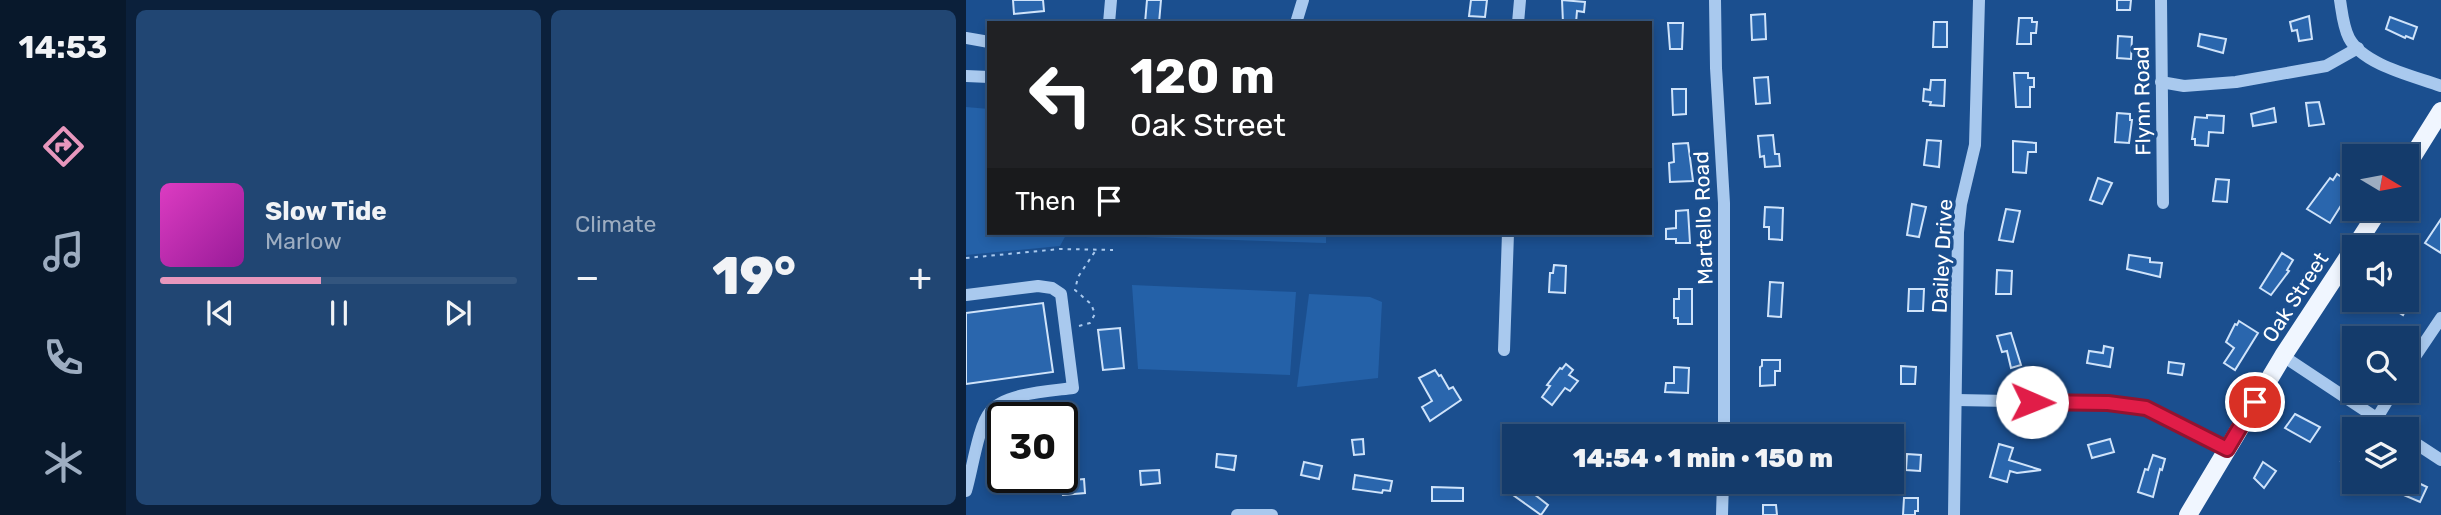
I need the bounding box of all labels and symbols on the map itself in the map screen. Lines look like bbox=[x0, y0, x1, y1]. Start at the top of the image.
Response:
street label: Flynn Road bbox=[2129, 46, 2155, 156]
north arrow bbox=[2342, 144, 2418, 220]
street label: Martello Road bbox=[1688, 151, 1718, 285]
street label: Dailey Drive bbox=[1927, 198, 1957, 314]
street label: Oak Street bbox=[2257, 247, 2333, 347]
position arrow bbox=[1995, 365, 2069, 439]
pin bbox=[2225, 372, 2285, 432]
speed limit sign: 30 bbox=[987, 402, 1078, 493]

